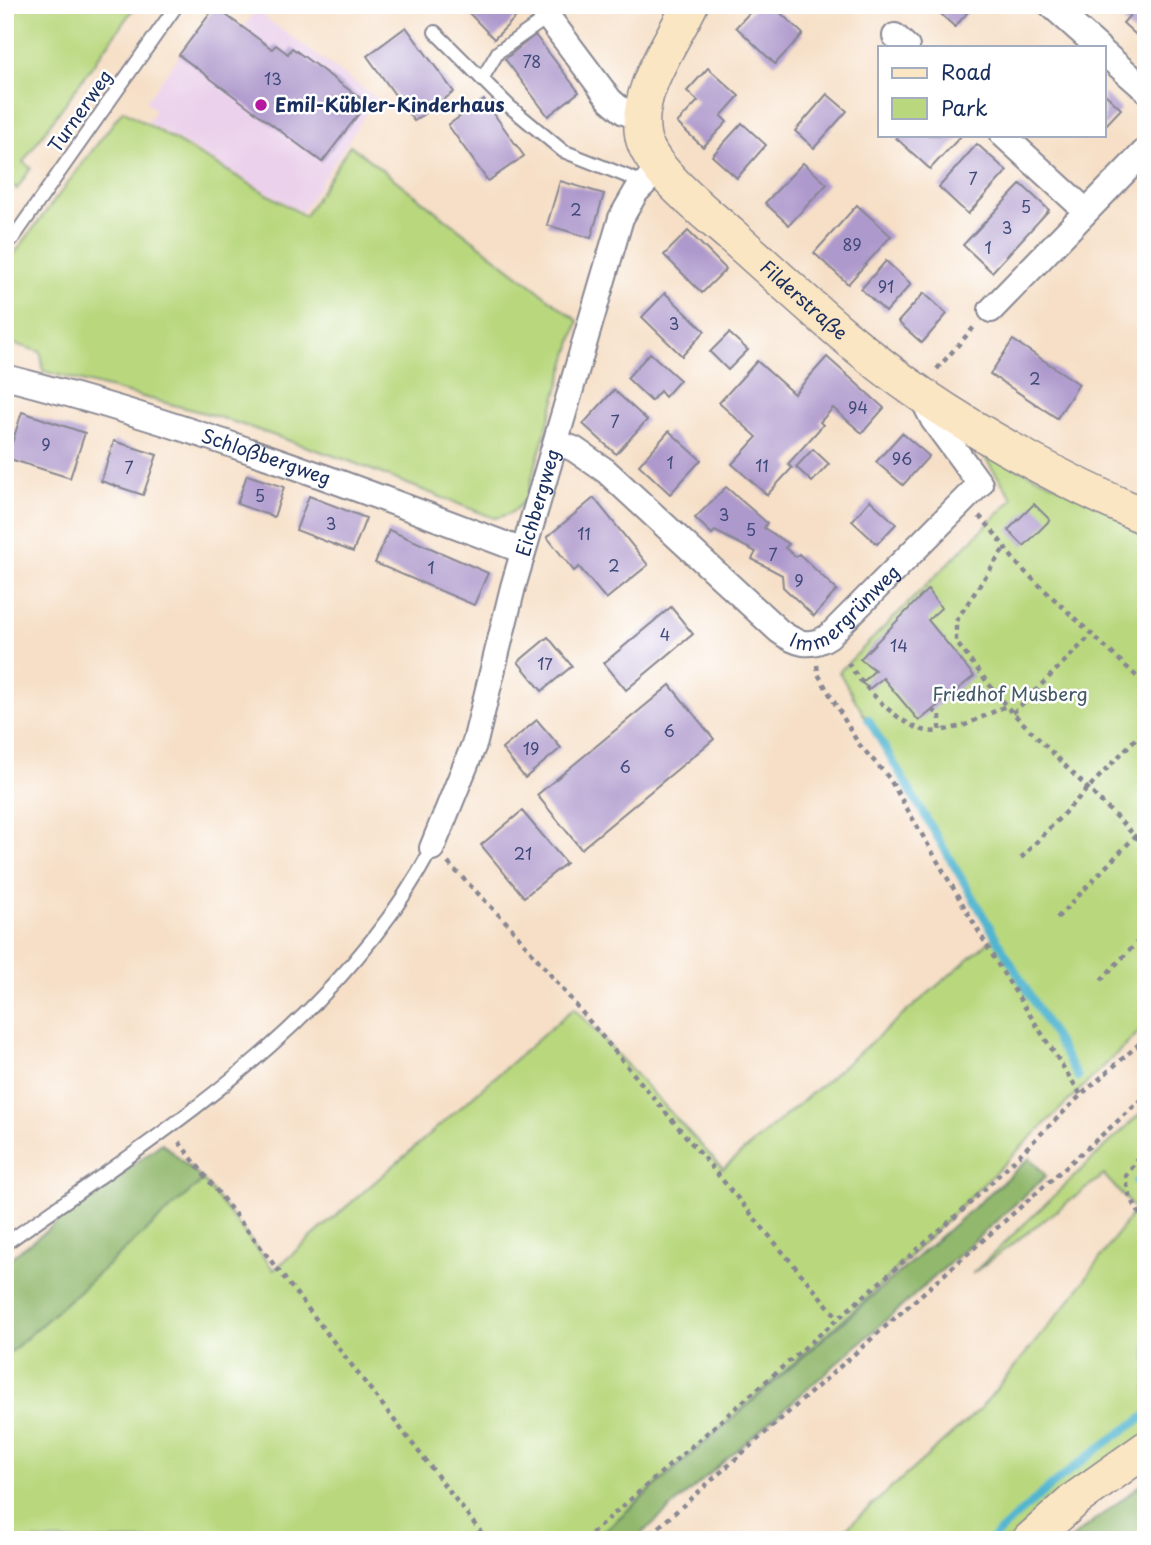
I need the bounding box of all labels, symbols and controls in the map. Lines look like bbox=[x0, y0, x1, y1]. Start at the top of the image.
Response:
legend bbox=[878, 46, 1106, 136]
house number: 78 bbox=[523, 49, 541, 73]
text: Road bbox=[941, 55, 992, 87]
street label: Turnerweg bbox=[40, 63, 118, 158]
house number: 13 bbox=[264, 66, 282, 90]
place label: Emil-Kübler-Kinderhaus bbox=[275, 90, 505, 118]
text: Park bbox=[941, 91, 988, 123]
marker: Emil-Kübler-Kinderhaus bbox=[253, 97, 269, 113]
house number: 7 bbox=[968, 166, 978, 190]
house number: 5 bbox=[1021, 194, 1031, 218]
house number: 2 bbox=[570, 197, 582, 221]
house number: 3 bbox=[1002, 215, 1012, 239]
house number: 89 bbox=[842, 232, 862, 256]
house number: 1 bbox=[984, 235, 992, 259]
street label: Filderstraße bbox=[754, 253, 855, 346]
house number: 91 bbox=[878, 274, 894, 298]
house number: 3 bbox=[669, 311, 679, 335]
house number: 2 bbox=[1029, 366, 1041, 390]
house number: 94 bbox=[848, 395, 868, 419]
house number: 7 bbox=[610, 409, 620, 433]
street label: Schloßbergweg bbox=[198, 421, 335, 491]
house number: 9 bbox=[41, 432, 51, 456]
street label: Eichbergweg bbox=[508, 445, 566, 559]
house number: 96 bbox=[892, 446, 912, 470]
house number: 1 bbox=[666, 450, 674, 474]
house number: 11 bbox=[755, 453, 769, 477]
house number: 7 bbox=[124, 455, 134, 479]
house number: 5 bbox=[255, 483, 265, 507]
house number: 3 bbox=[719, 502, 729, 526]
house number: 3 bbox=[326, 511, 336, 535]
house number: 5 bbox=[746, 517, 756, 541]
house number: 11 bbox=[577, 521, 591, 545]
house number: 7 bbox=[768, 542, 778, 566]
house number: 2 bbox=[608, 553, 620, 577]
house number: 1 bbox=[427, 555, 435, 579]
street label: Immergrünweg bbox=[786, 558, 906, 657]
house number: 9 bbox=[794, 568, 804, 592]
house number: 4 bbox=[660, 622, 670, 646]
house number: 14 bbox=[890, 633, 908, 657]
house number: 17 bbox=[537, 651, 553, 675]
park label: Friedhof Musberg bbox=[932, 679, 1088, 707]
house number: 6 bbox=[663, 718, 675, 742]
house number: 19 bbox=[523, 736, 539, 760]
house number: 6 bbox=[619, 754, 631, 778]
house number: 21 bbox=[514, 841, 532, 865]

